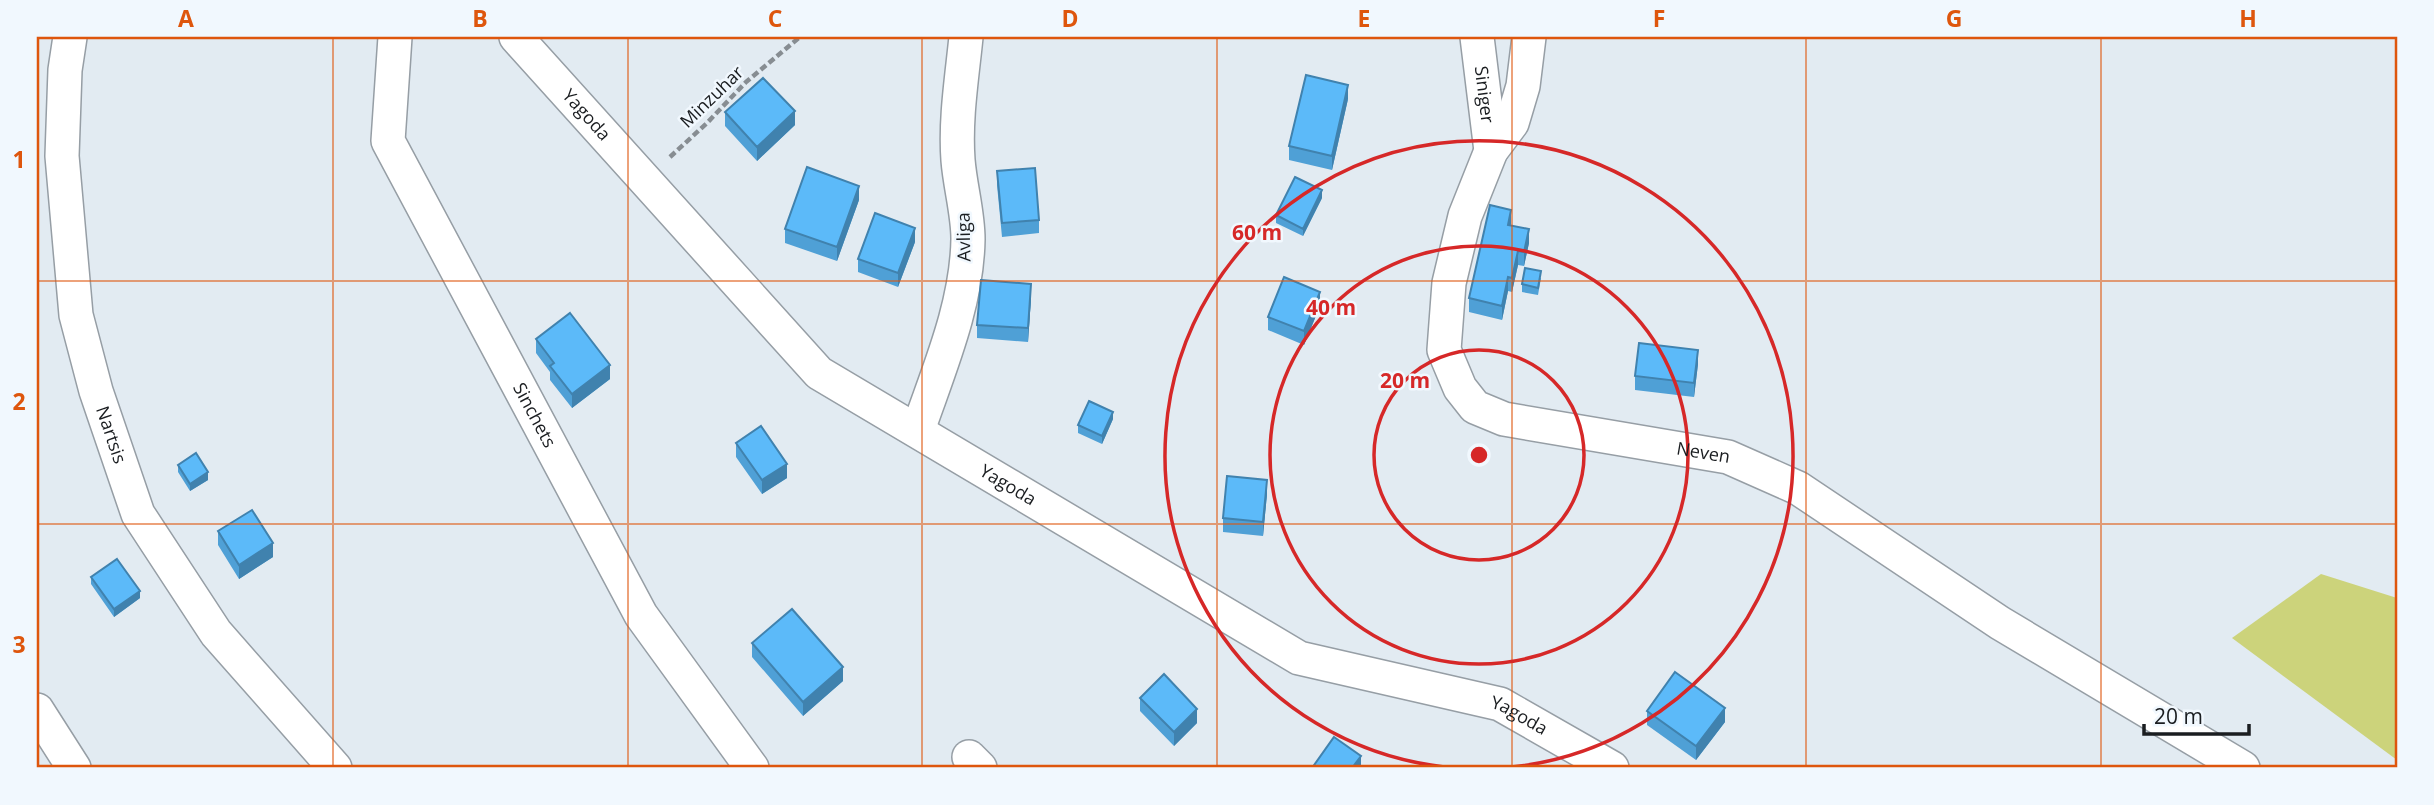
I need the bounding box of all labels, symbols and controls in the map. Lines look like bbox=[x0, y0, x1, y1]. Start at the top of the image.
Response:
text: A bbox=[178, 2, 194, 34]
text: B bbox=[472, 2, 488, 34]
text: C bbox=[768, 2, 782, 34]
text: D bbox=[1061, 2, 1079, 34]
text: E bbox=[1358, 2, 1370, 34]
text: F bbox=[1653, 2, 1665, 34]
text: G bbox=[1946, 2, 1962, 34]
text: H bbox=[2239, 2, 2257, 34]
street label: Minzuhar bbox=[674, 60, 749, 133]
street label: Siniger bbox=[1470, 65, 1501, 125]
street label: Yagoda bbox=[557, 83, 617, 145]
text: 1 bbox=[12, 143, 26, 175]
street label: Avliga bbox=[951, 212, 975, 262]
text: 60 m bbox=[1232, 218, 1282, 246]
text: 40 m bbox=[1306, 293, 1356, 321]
text: 20 m bbox=[1380, 366, 1430, 394]
street label: Sinchets bbox=[508, 378, 562, 451]
text: 2 bbox=[12, 385, 26, 417]
street label: Nartsis bbox=[91, 403, 133, 466]
street label: Neven bbox=[1675, 435, 1732, 468]
centre of rings bbox=[1467, 443, 1491, 467]
street label: Yagoda bbox=[976, 458, 1041, 510]
text: 3 bbox=[12, 628, 26, 660]
street label: Yagoda bbox=[1489, 689, 1552, 740]
scale bar bbox=[2144, 693, 2248, 737]
text: 20 m bbox=[2154, 702, 2203, 730]

